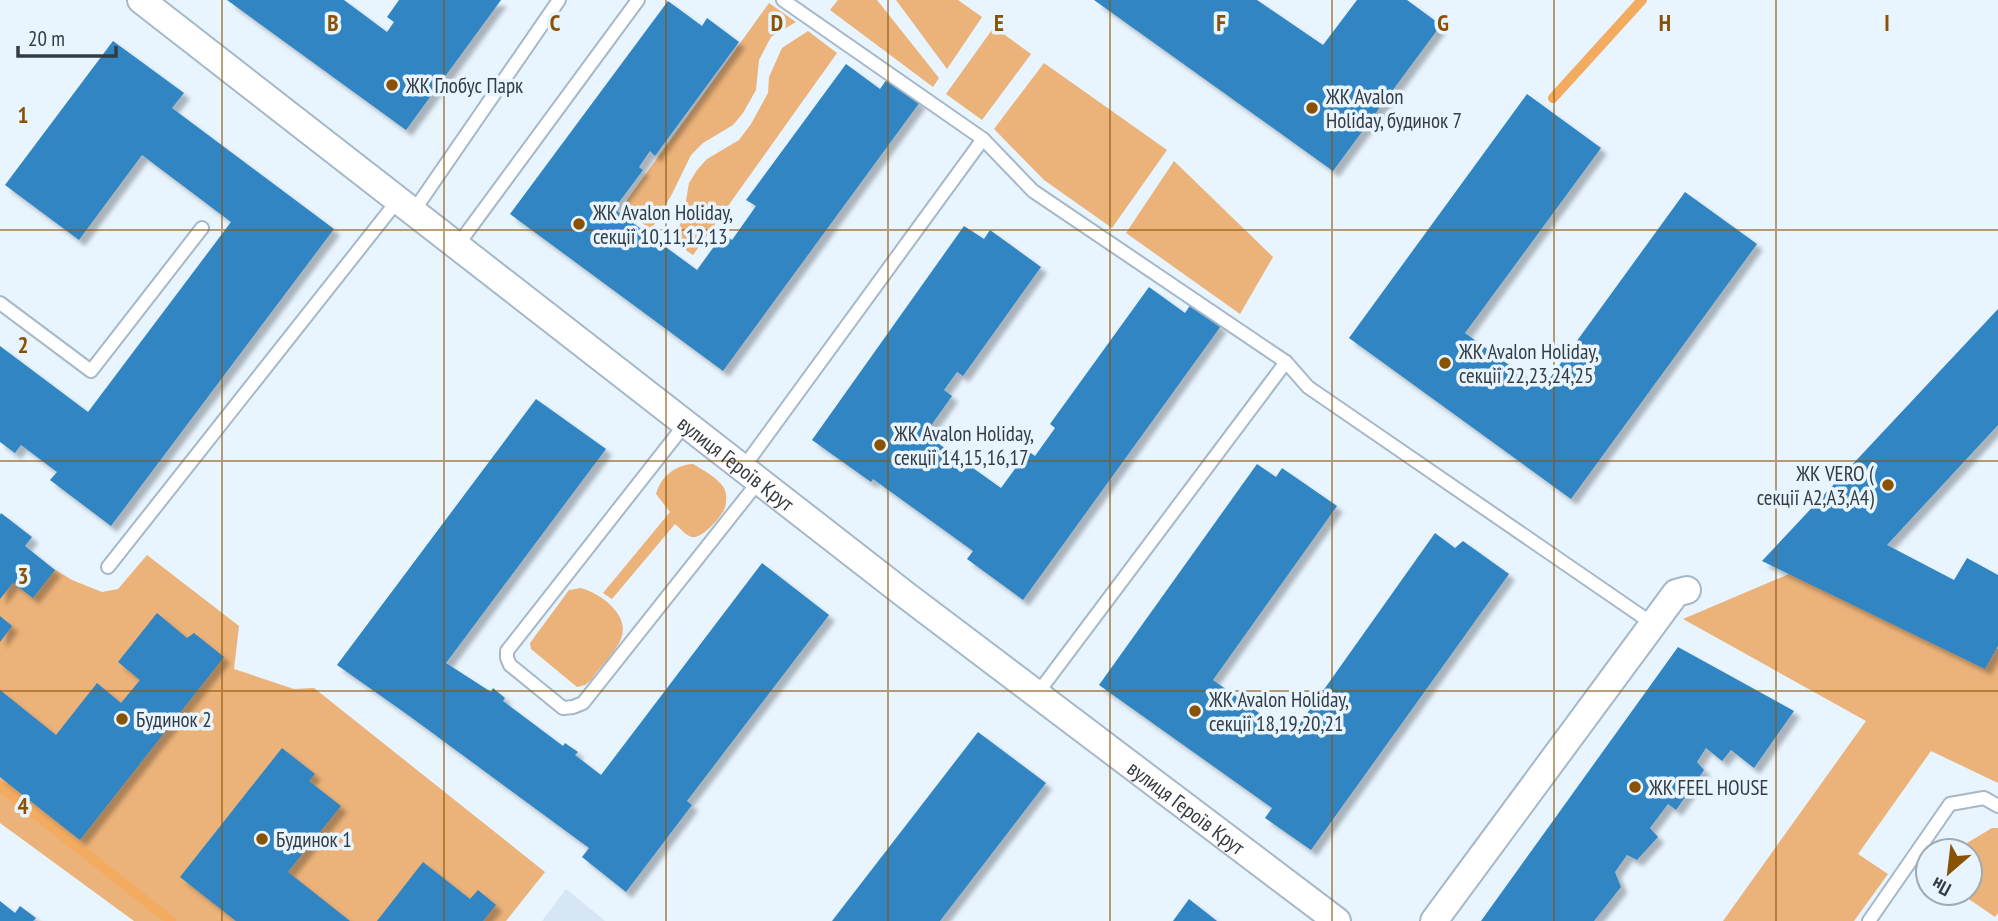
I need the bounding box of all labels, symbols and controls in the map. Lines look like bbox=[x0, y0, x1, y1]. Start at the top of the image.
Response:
text: B bbox=[327, 8, 339, 37]
text: C bbox=[550, 8, 561, 37]
text: D bbox=[771, 8, 783, 37]
text: E bbox=[994, 8, 1004, 37]
text: F bbox=[1216, 8, 1226, 37]
text: G bbox=[1437, 8, 1449, 37]
text: H bbox=[1659, 8, 1671, 37]
text: I bbox=[1884, 8, 1890, 37]
scale bar bbox=[18, 14, 116, 58]
text: 20 m bbox=[28, 25, 65, 52]
place label: ЖК Глобус Парк bbox=[405, 72, 523, 99]
marker: ЖК Глобус Парк bbox=[384, 77, 400, 93]
place label: ЖК Avalon Holiday, будинок 7 bbox=[1325, 83, 1462, 134]
text: 1 bbox=[18, 100, 29, 129]
marker: ЖК Avalon Holiday, будинок 7 bbox=[1304, 100, 1320, 116]
place label: ЖК Avalon Holiday, секції 10,11,12,13 bbox=[592, 199, 733, 250]
marker: ЖК Avalon Holiday, секції 10,11,12,13 bbox=[571, 216, 587, 232]
text: 2 bbox=[18, 330, 29, 359]
place label: ЖК Avalon Holiday, секції 22,23,24,25 bbox=[1458, 338, 1599, 389]
marker: ЖК Avalon Holiday, секції 22,23,24,25 bbox=[1437, 355, 1453, 371]
street label: вулиця Героїв Крут bbox=[672, 409, 800, 517]
place label: ЖК Avalon Holiday, секції 14,15,16,17 bbox=[893, 420, 1034, 471]
marker: ЖК Avalon Holiday, секції 14,15,16,17 bbox=[872, 437, 888, 453]
place label: ЖК VERO ( секції А2,А3,А4) bbox=[1757, 460, 1874, 511]
marker: ЖК VERO ( секції А2,А3,А4) bbox=[1880, 477, 1896, 493]
text: 3 bbox=[18, 561, 29, 590]
place label: ЖК Avalon Holiday, секції 18,19,20,21 bbox=[1208, 686, 1349, 737]
marker: ЖК Avalon Holiday, секції 18,19,20,21 bbox=[1187, 703, 1203, 719]
place label: Будинок 2 bbox=[136, 706, 212, 733]
marker: Будинок 2 bbox=[114, 711, 130, 727]
street label: вулиця Героїв Крут bbox=[1123, 754, 1251, 860]
place label: ЖК FEEL HOUSE bbox=[1648, 774, 1768, 801]
marker: ЖК FEEL HOUSE bbox=[1627, 779, 1643, 795]
text: 4 bbox=[18, 791, 29, 820]
place label: Будинок 1 bbox=[276, 826, 352, 853]
marker: Будинок 1 bbox=[254, 831, 270, 847]
north arrow bbox=[1914, 837, 1984, 907]
text: Пн bbox=[1927, 872, 1955, 902]

